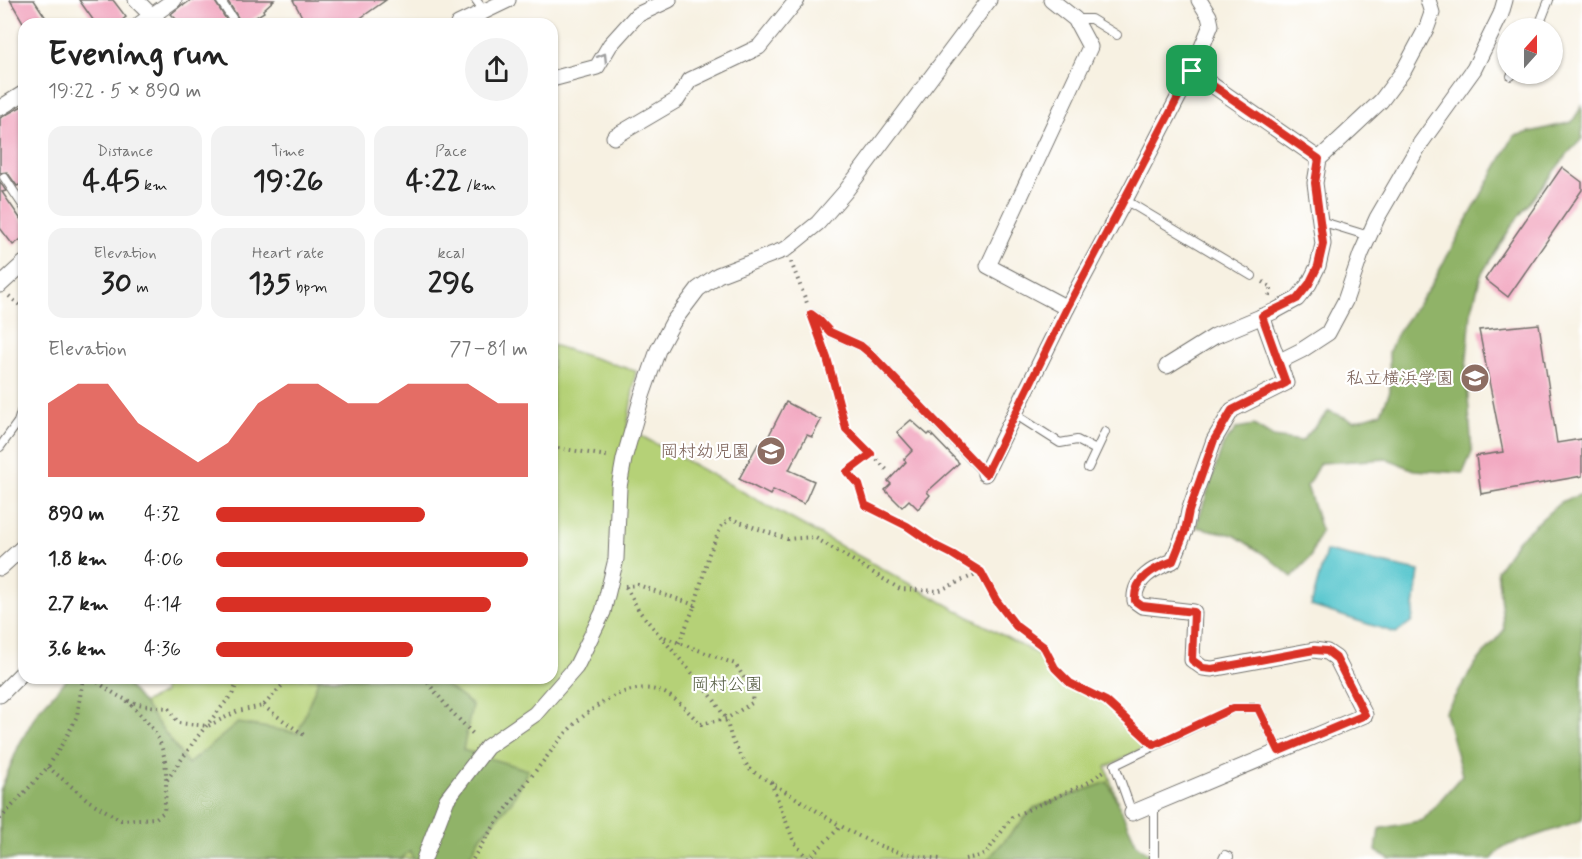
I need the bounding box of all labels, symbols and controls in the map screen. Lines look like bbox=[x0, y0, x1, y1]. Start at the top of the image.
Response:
north arrow bbox=[1497, 18, 1563, 84]
map controls bbox=[1497, 18, 1563, 84]
text: Evening run bbox=[48, 33, 228, 77]
button: share bbox=[465, 38, 528, 101]
pin bbox=[1166, 45, 1217, 96]
one-way arrow bbox=[596, 53, 608, 63]
icon: arrive bbox=[1175, 54, 1208, 87]
text: 19:22 · 5 × 890 m bbox=[48, 78, 202, 105]
text: Distance bbox=[97, 141, 153, 162]
text: Time bbox=[271, 141, 305, 162]
text: Pace bbox=[435, 141, 467, 162]
text: 4.45 bbox=[83, 162, 140, 201]
text: 19:26 bbox=[253, 162, 323, 201]
text: 4:22 bbox=[406, 162, 462, 201]
text: km bbox=[140, 175, 167, 196]
text: /km bbox=[462, 175, 496, 196]
text: Elevation bbox=[94, 243, 157, 264]
text: Heart rate bbox=[252, 243, 324, 264]
text: kcal bbox=[438, 243, 464, 264]
text: 30 bbox=[101, 264, 132, 303]
text: 135 bbox=[248, 264, 291, 303]
text: 296 bbox=[428, 264, 474, 303]
text: m bbox=[132, 277, 149, 298]
text: bpm bbox=[291, 277, 328, 298]
text: Elevation bbox=[48, 336, 127, 363]
text: 77–81 m bbox=[449, 336, 528, 363]
school or university icon: 私立横浜学園 bbox=[1459, 362, 1491, 394]
place label: 私立横浜学園 bbox=[1346, 367, 1454, 391]
school or university icon: 岡村幼児園 bbox=[755, 435, 787, 467]
place label: 岡村幼児園 bbox=[660, 440, 750, 464]
text: 890 m bbox=[48, 501, 105, 528]
text: 4:32 bbox=[144, 501, 181, 528]
text: 1.8 km bbox=[48, 546, 107, 573]
text: 4:06 bbox=[144, 546, 183, 573]
text: 2.7 km bbox=[48, 591, 109, 618]
text: 4:14 bbox=[144, 591, 182, 618]
text: 3.6 km bbox=[48, 636, 106, 663]
text: 4:36 bbox=[144, 636, 181, 663]
park label: 岡村公園 bbox=[691, 673, 763, 697]

